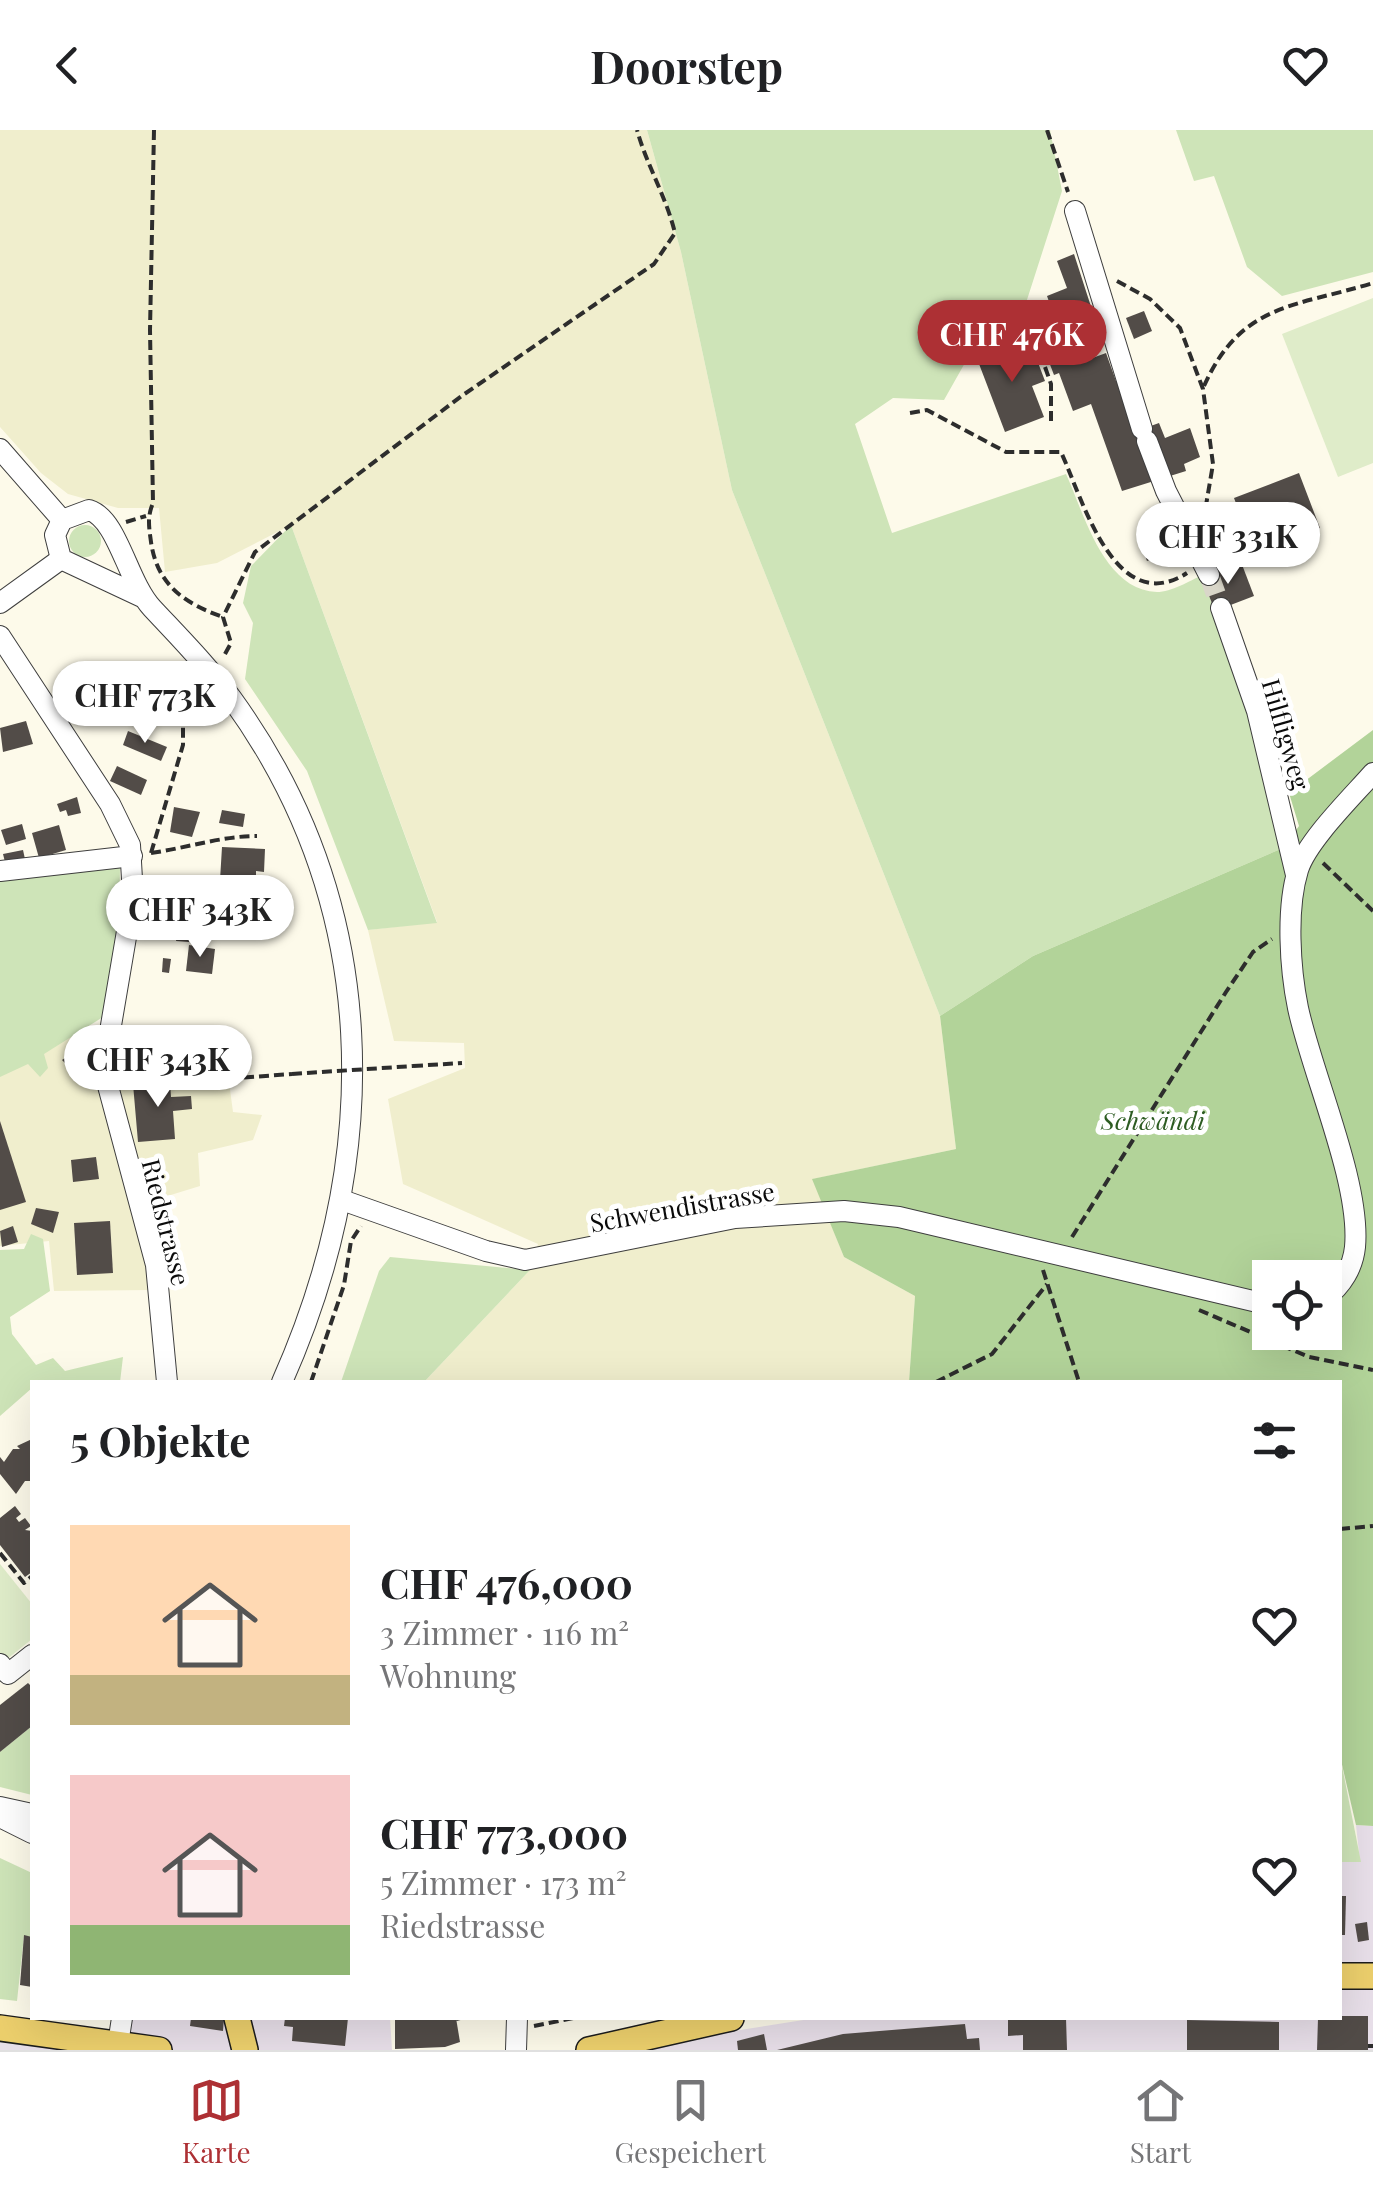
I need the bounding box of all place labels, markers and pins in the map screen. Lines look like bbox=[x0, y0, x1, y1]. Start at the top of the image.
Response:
pin: CHF 476K bbox=[909, 300, 1115, 385]
pin: CHF 331K bbox=[1125, 502, 1331, 587]
pin: CHF 773K bbox=[42, 661, 248, 746]
pin: CHF 343K bbox=[97, 875, 303, 960]
pin: CHF 343K bbox=[55, 1025, 261, 1110]

